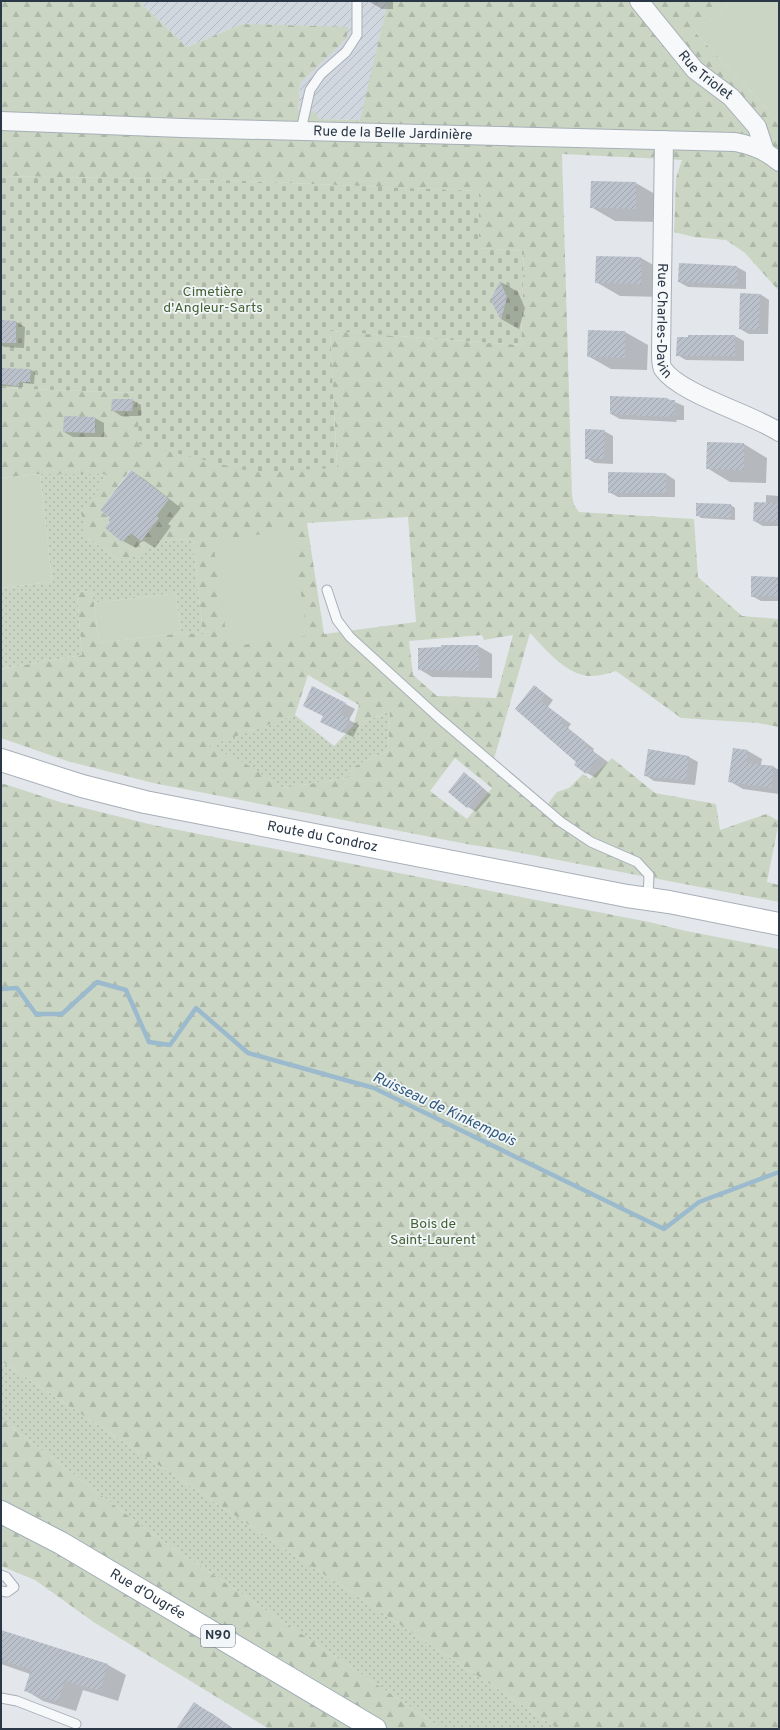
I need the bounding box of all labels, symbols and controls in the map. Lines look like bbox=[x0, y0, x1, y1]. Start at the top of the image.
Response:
street label: Rue Triolet bbox=[674, 47, 736, 104]
street label: Rue de la Belle Jardinière bbox=[313, 123, 473, 144]
street label: Rue Charles-Davin bbox=[652, 263, 676, 382]
park label: Cimetière d'Angleur-Sarts bbox=[163, 284, 263, 317]
street label: Route du Condroz bbox=[266, 818, 379, 856]
water label: Ruisseau de Kinkempois bbox=[369, 1068, 519, 1152]
park label: Bois de Saint-Laurent bbox=[390, 1216, 476, 1249]
street label: Rue d'Ougrée bbox=[107, 1565, 188, 1623]
road number: N90 bbox=[201, 1625, 235, 1647]

